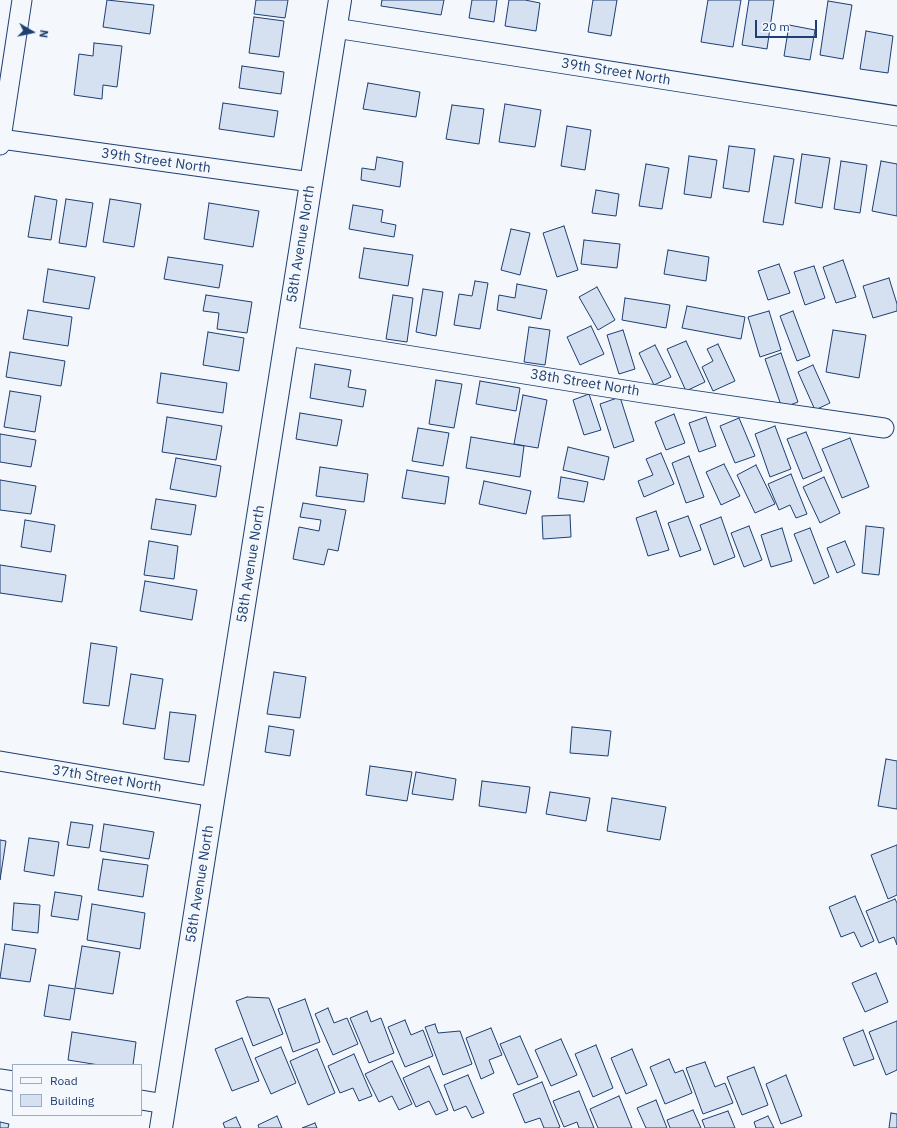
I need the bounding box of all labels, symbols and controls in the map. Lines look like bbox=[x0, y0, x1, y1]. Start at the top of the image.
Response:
north arrow bbox=[12, 12, 52, 52]
scale bar bbox=[757, 12, 819, 38]
text: 20 m bbox=[762, 19, 790, 34]
text: N bbox=[36, 29, 51, 39]
street label: 39th Street North bbox=[560, 55, 672, 89]
street label: 39th Street North bbox=[100, 145, 212, 177]
street label: 58th Avenue North bbox=[283, 184, 319, 304]
street label: 38th Street North bbox=[529, 366, 641, 400]
street label: 58th Avenue North bbox=[233, 504, 269, 624]
street label: 37th Street North bbox=[51, 762, 163, 796]
street label: 58th Avenue North bbox=[182, 824, 218, 944]
legend bbox=[12, 1064, 142, 1116]
text: Road bbox=[50, 1073, 78, 1088]
text: Building bbox=[50, 1093, 94, 1108]

